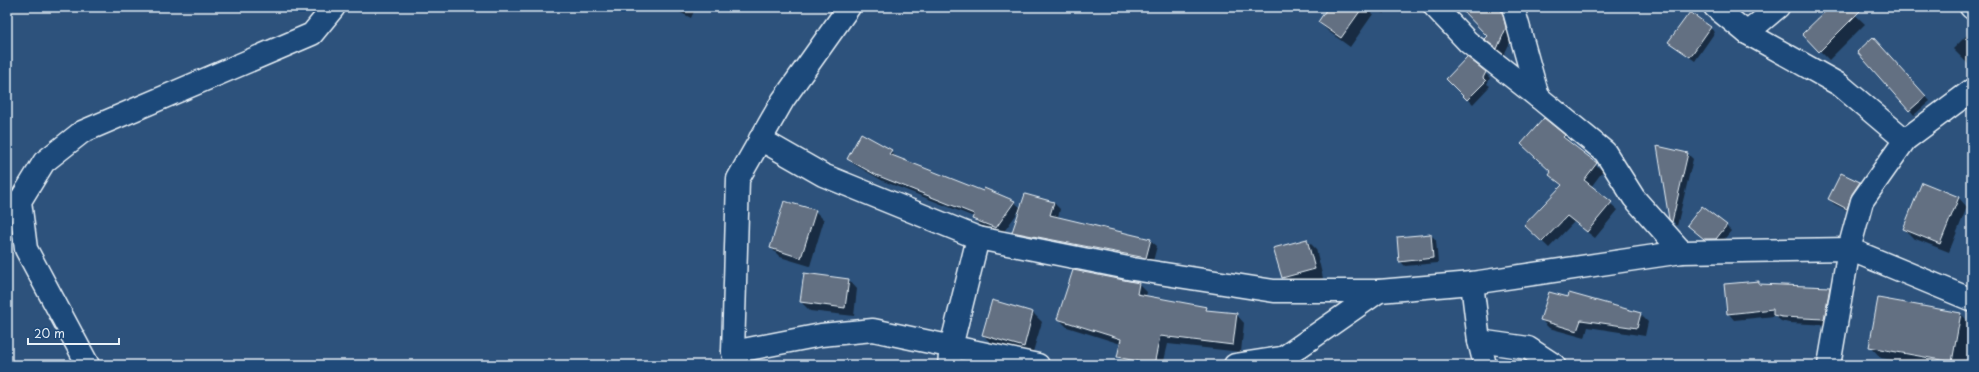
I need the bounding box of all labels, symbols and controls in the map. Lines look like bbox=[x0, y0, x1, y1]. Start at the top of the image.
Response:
scale bar bbox=[28, 320, 119, 346]
text: 20 m bbox=[34, 324, 65, 342]

